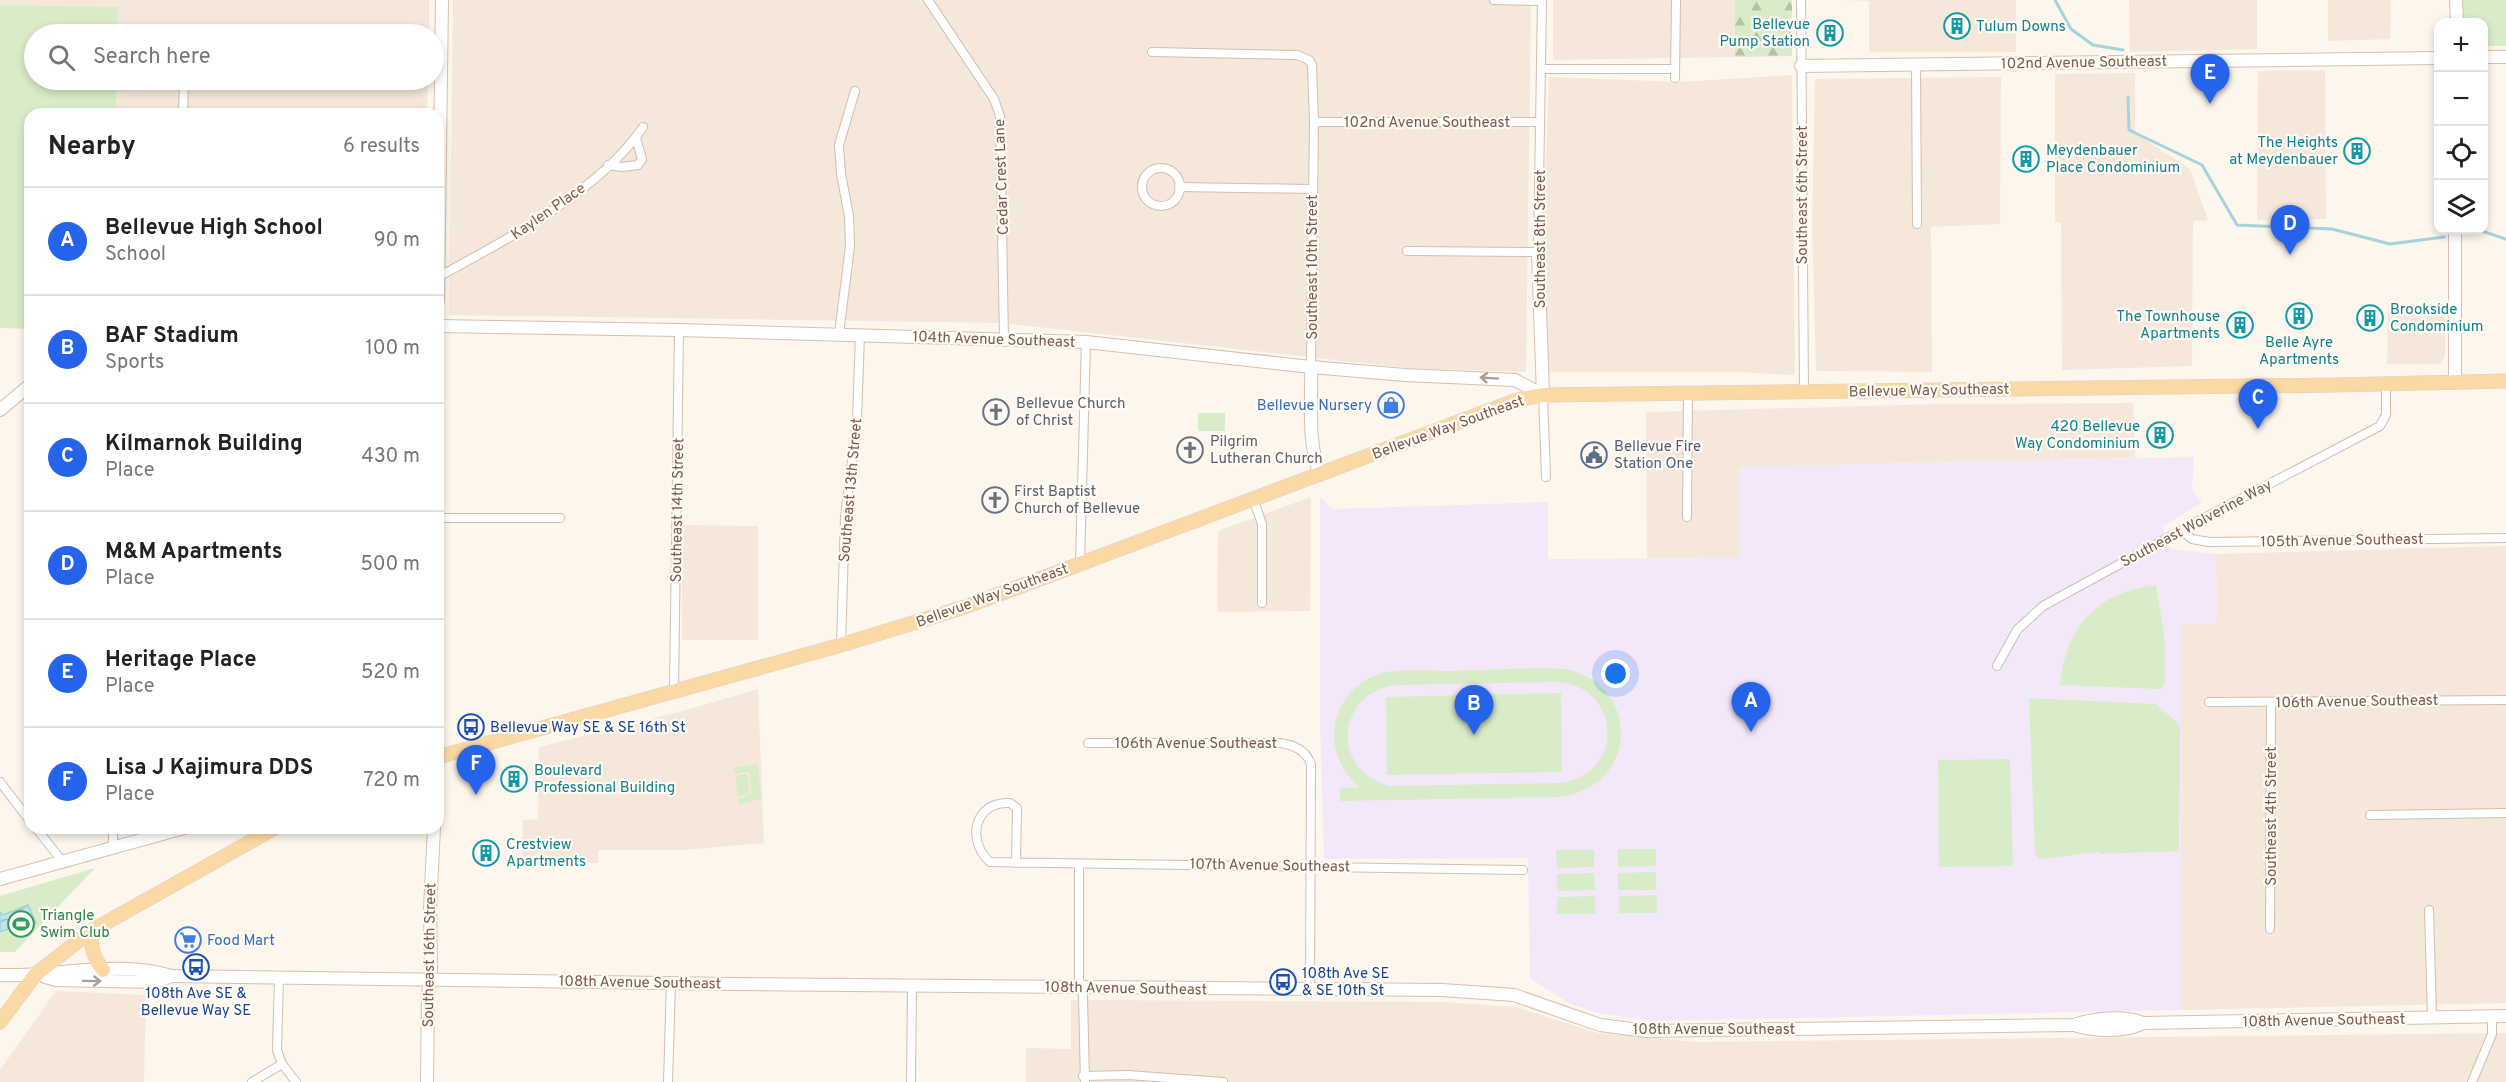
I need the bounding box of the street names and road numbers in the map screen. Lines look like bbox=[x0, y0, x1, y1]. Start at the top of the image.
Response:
street label: 102nd Avenue Southeast bbox=[2001, 53, 2167, 74]
street label: 102nd Avenue Southeast bbox=[1344, 114, 1510, 133]
street label: Cedar Crest Lane bbox=[991, 118, 1014, 235]
street label: Southeast 6th Street bbox=[1794, 125, 1813, 265]
street label: Southeast 8th Street bbox=[1532, 169, 1551, 309]
street label: Kaylen Place bbox=[508, 180, 590, 245]
street label: Southeast 10th Street bbox=[1304, 194, 1323, 340]
street label: 104th Avenue Southeast bbox=[912, 328, 1076, 353]
street label: Bellevue Way Southeast bbox=[1849, 381, 2009, 402]
street label: Bellevue Way Southeast bbox=[1370, 392, 1527, 465]
street label: Southeast 13th Street bbox=[836, 417, 867, 563]
street label: Southeast 14th Street bbox=[668, 437, 689, 583]
street label: Southeast Wolverine Way bbox=[2118, 476, 2276, 572]
street label: 105th Avenue Southeast bbox=[2260, 531, 2424, 552]
street label: Bellevue Way Southeast bbox=[914, 560, 1071, 633]
street label: 106th Avenue Southeast bbox=[2276, 692, 2438, 713]
street label: 106th Avenue Southeast bbox=[1115, 735, 1277, 754]
street label: Southeast 4th Street bbox=[2263, 746, 2282, 886]
street label: 107th Avenue Southeast bbox=[1190, 856, 1350, 877]
street label: Southeast 16th Street bbox=[420, 883, 441, 1028]
street label: 108th Avenue Southeast bbox=[559, 973, 721, 994]
street label: 108th Avenue Southeast bbox=[1045, 979, 1207, 1000]
street label: 108th Avenue Southeast bbox=[2243, 1011, 2405, 1032]
street label: 108th Avenue Southeast bbox=[1633, 1021, 1795, 1040]

